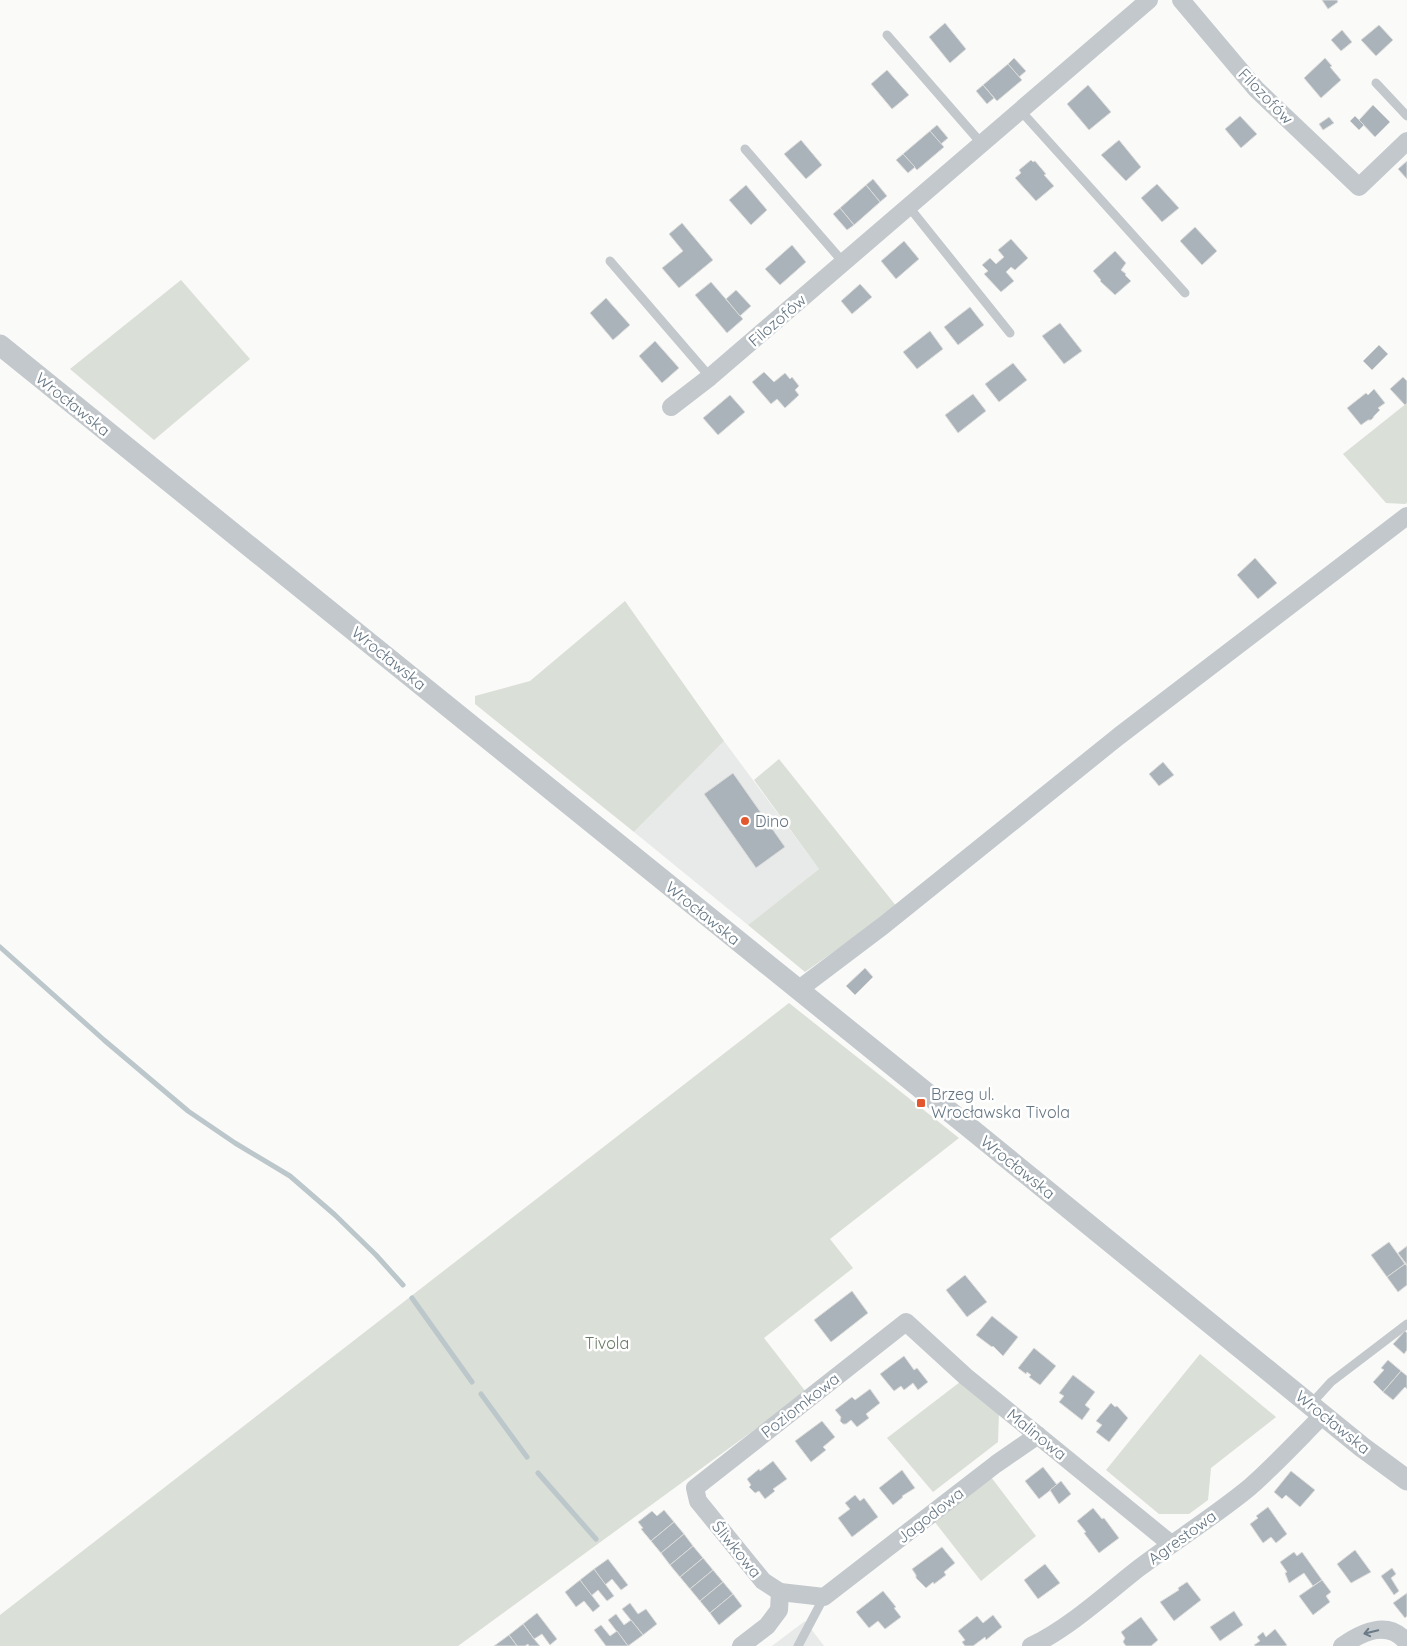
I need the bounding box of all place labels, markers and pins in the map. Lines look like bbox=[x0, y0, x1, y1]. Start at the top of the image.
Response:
place label: Dino bbox=[755, 811, 789, 831]
marker: Dino bbox=[739, 815, 751, 827]
place label: Brzeg ul. Wrocławska Tivola bbox=[931, 1084, 1070, 1122]
marker: Brzeg ul. Wrocławska Tivola bbox=[915, 1097, 927, 1109]

